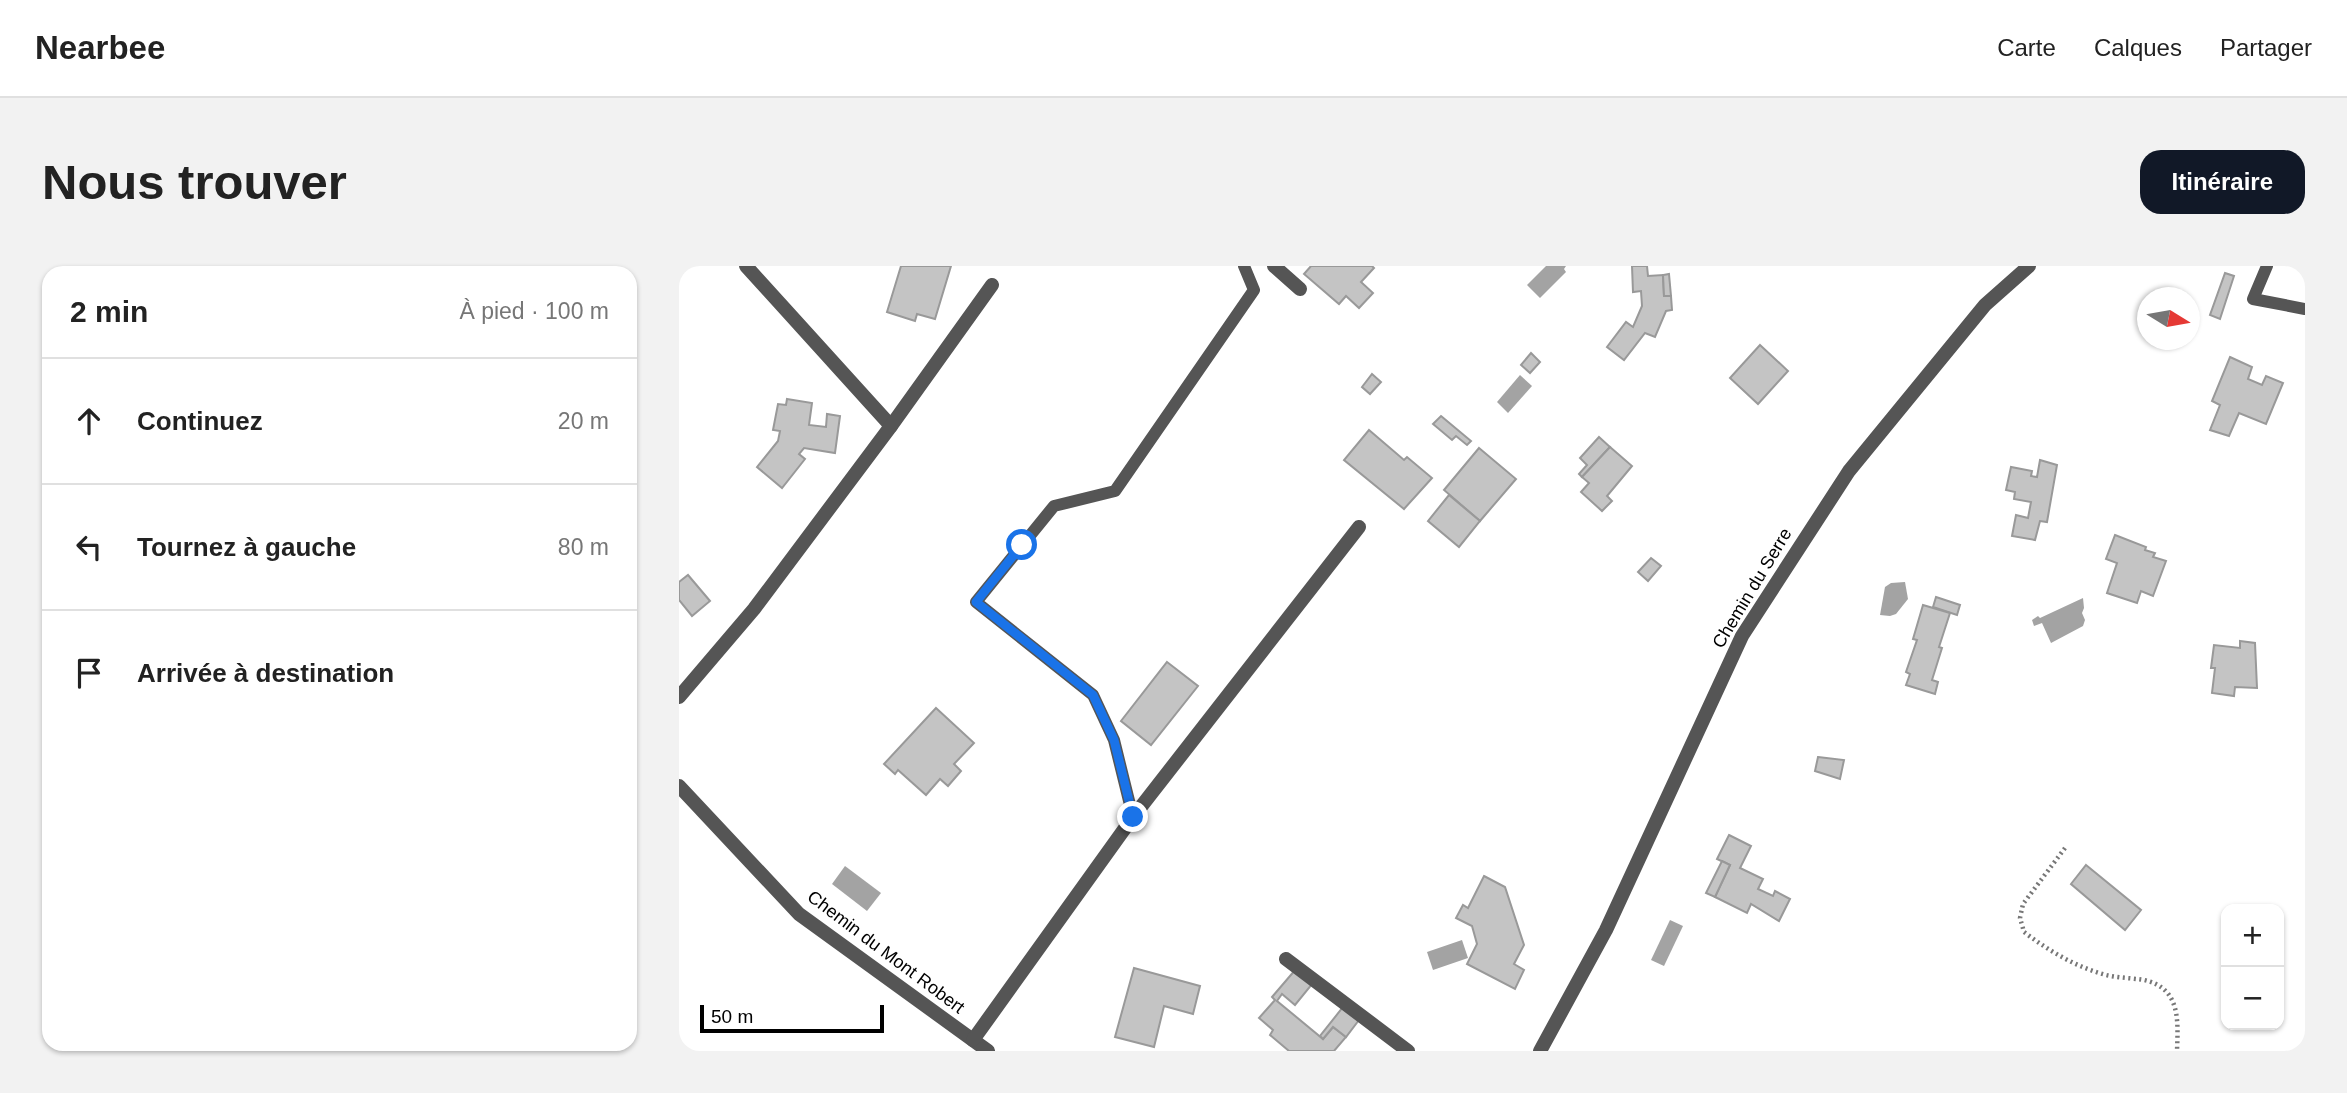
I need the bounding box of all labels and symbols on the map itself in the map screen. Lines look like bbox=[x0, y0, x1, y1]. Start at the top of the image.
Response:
north arrow bbox=[2137, 287, 2200, 350]
street label: Chemin du Serre bbox=[1708, 525, 1796, 651]
route start bbox=[1006, 529, 1037, 560]
route end bbox=[1117, 801, 1148, 832]
street label: Chemin du Mont Robert bbox=[804, 887, 968, 1017]
scale bar bbox=[700, 1002, 884, 1034]

